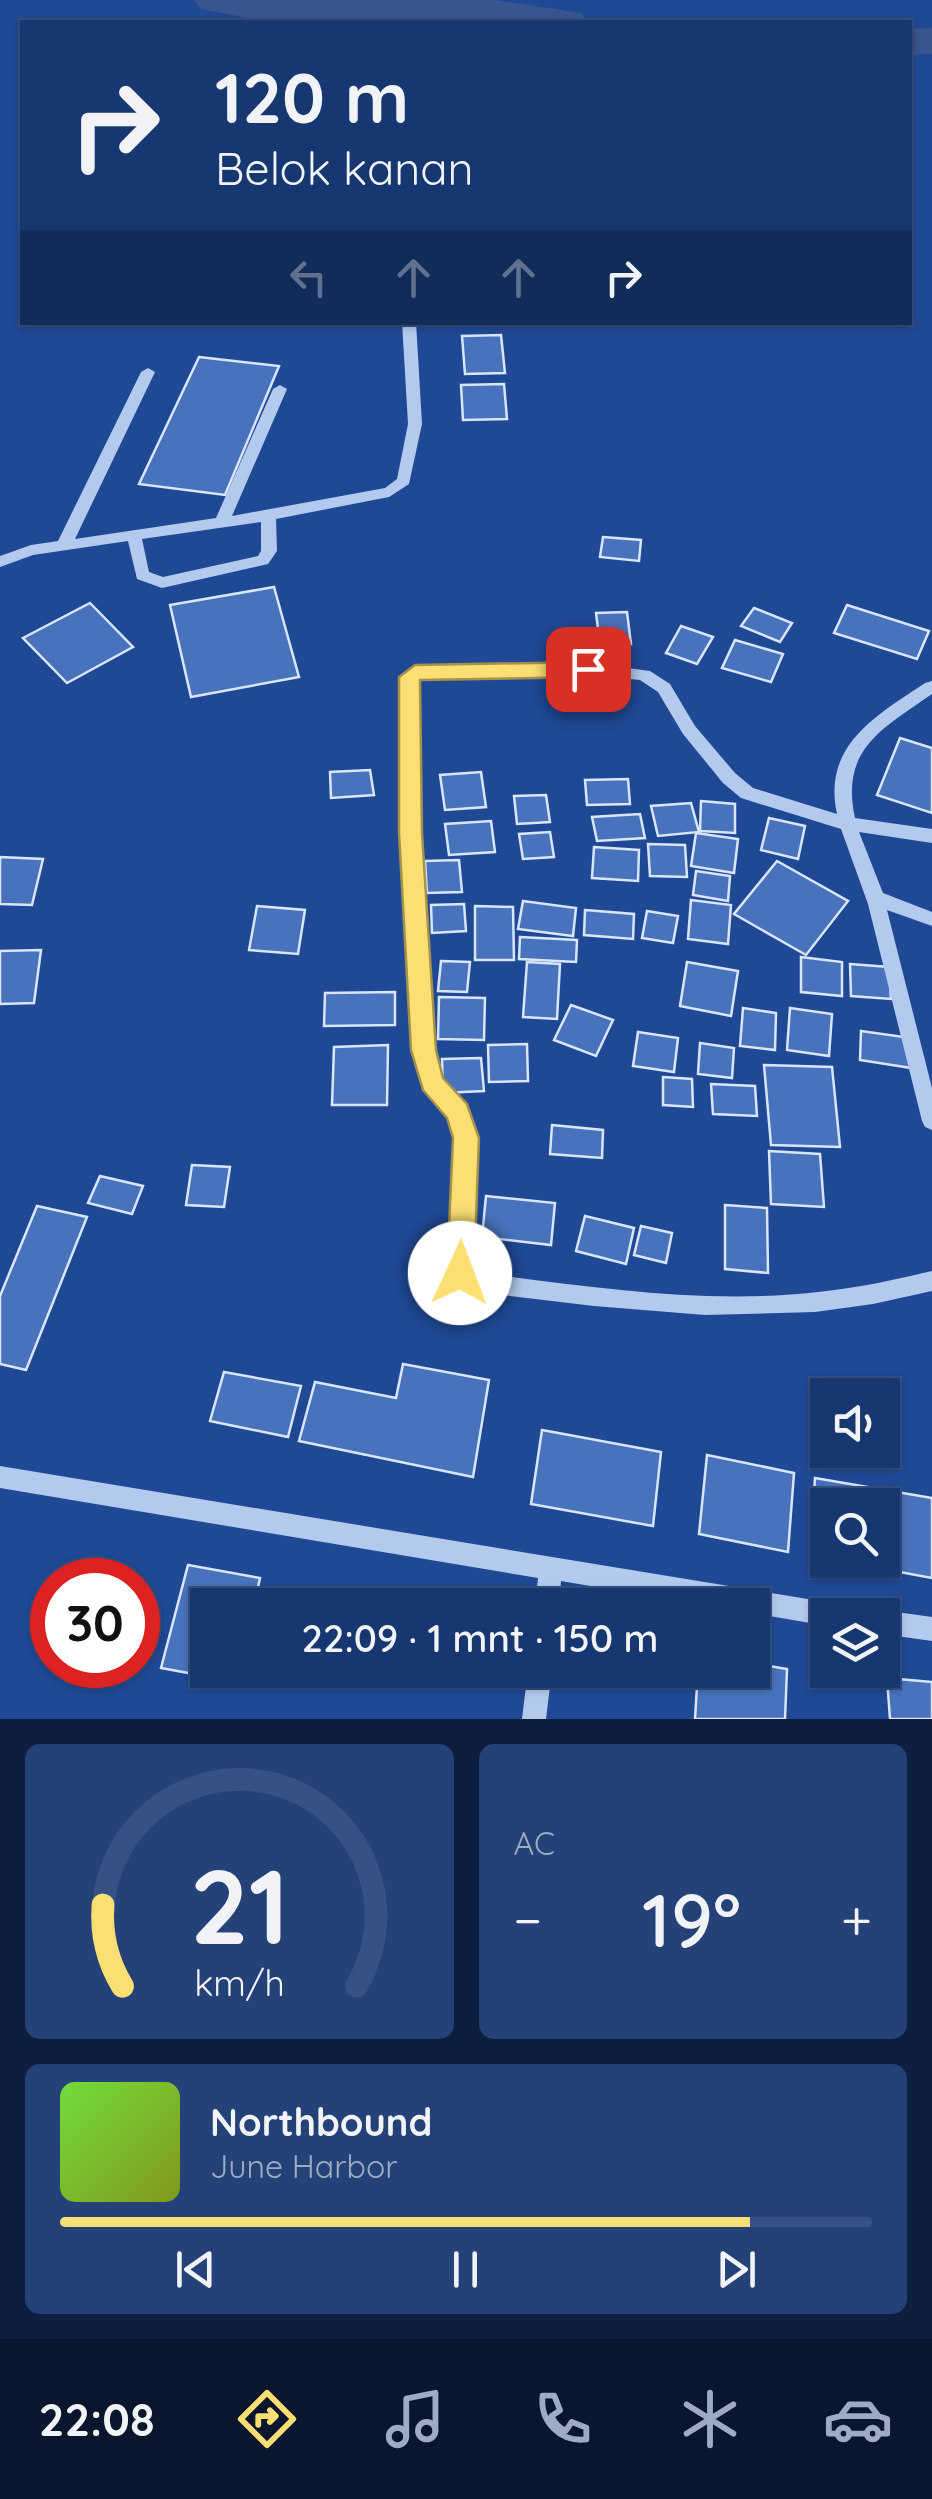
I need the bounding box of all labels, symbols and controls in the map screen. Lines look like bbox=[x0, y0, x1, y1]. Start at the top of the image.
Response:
text: 120 m bbox=[215, 53, 409, 141]
icon: right bbox=[50, 60, 180, 190]
text: Belok kanan bbox=[215, 140, 474, 196]
icon: left bbox=[281, 250, 336, 305]
icon: ahead bbox=[386, 250, 441, 305]
icon: ahead bbox=[491, 250, 546, 305]
icon: right bbox=[596, 250, 651, 305]
pin bbox=[546, 627, 631, 712]
icon: arrive bbox=[561, 642, 616, 697]
position arrow bbox=[408, 1221, 512, 1325]
map controls bbox=[810, 1378, 900, 1688]
button: sound bbox=[810, 1378, 900, 1468]
button: search bbox=[810, 1488, 900, 1578]
speed limit sign: 30 bbox=[30, 1558, 160, 1688]
button: layers bbox=[810, 1598, 900, 1688]
text: 22:09 · 1 mnt · 150 m bbox=[302, 1614, 658, 1662]
text: AC bbox=[514, 1823, 555, 1863]
text: 21 bbox=[189, 1840, 289, 1970]
text: 19° bbox=[642, 1872, 741, 1966]
text: − bbox=[514, 1885, 542, 1954]
text: + bbox=[841, 1885, 872, 1954]
text: km/h bbox=[194, 1960, 285, 2005]
text: Northbound bbox=[210, 2098, 432, 2146]
text: June Harbor bbox=[210, 2146, 398, 2186]
icon: previous bbox=[168, 2242, 223, 2297]
icon: pause bbox=[438, 2242, 493, 2297]
icon: next bbox=[709, 2242, 764, 2297]
icon: directions bbox=[232, 2384, 302, 2454]
icon: music bbox=[380, 2384, 450, 2454]
icon: phone bbox=[528, 2384, 598, 2454]
icon: climate bbox=[675, 2384, 745, 2454]
icon: car bbox=[823, 2384, 893, 2454]
text: 22:08 bbox=[39, 2391, 155, 2447]

